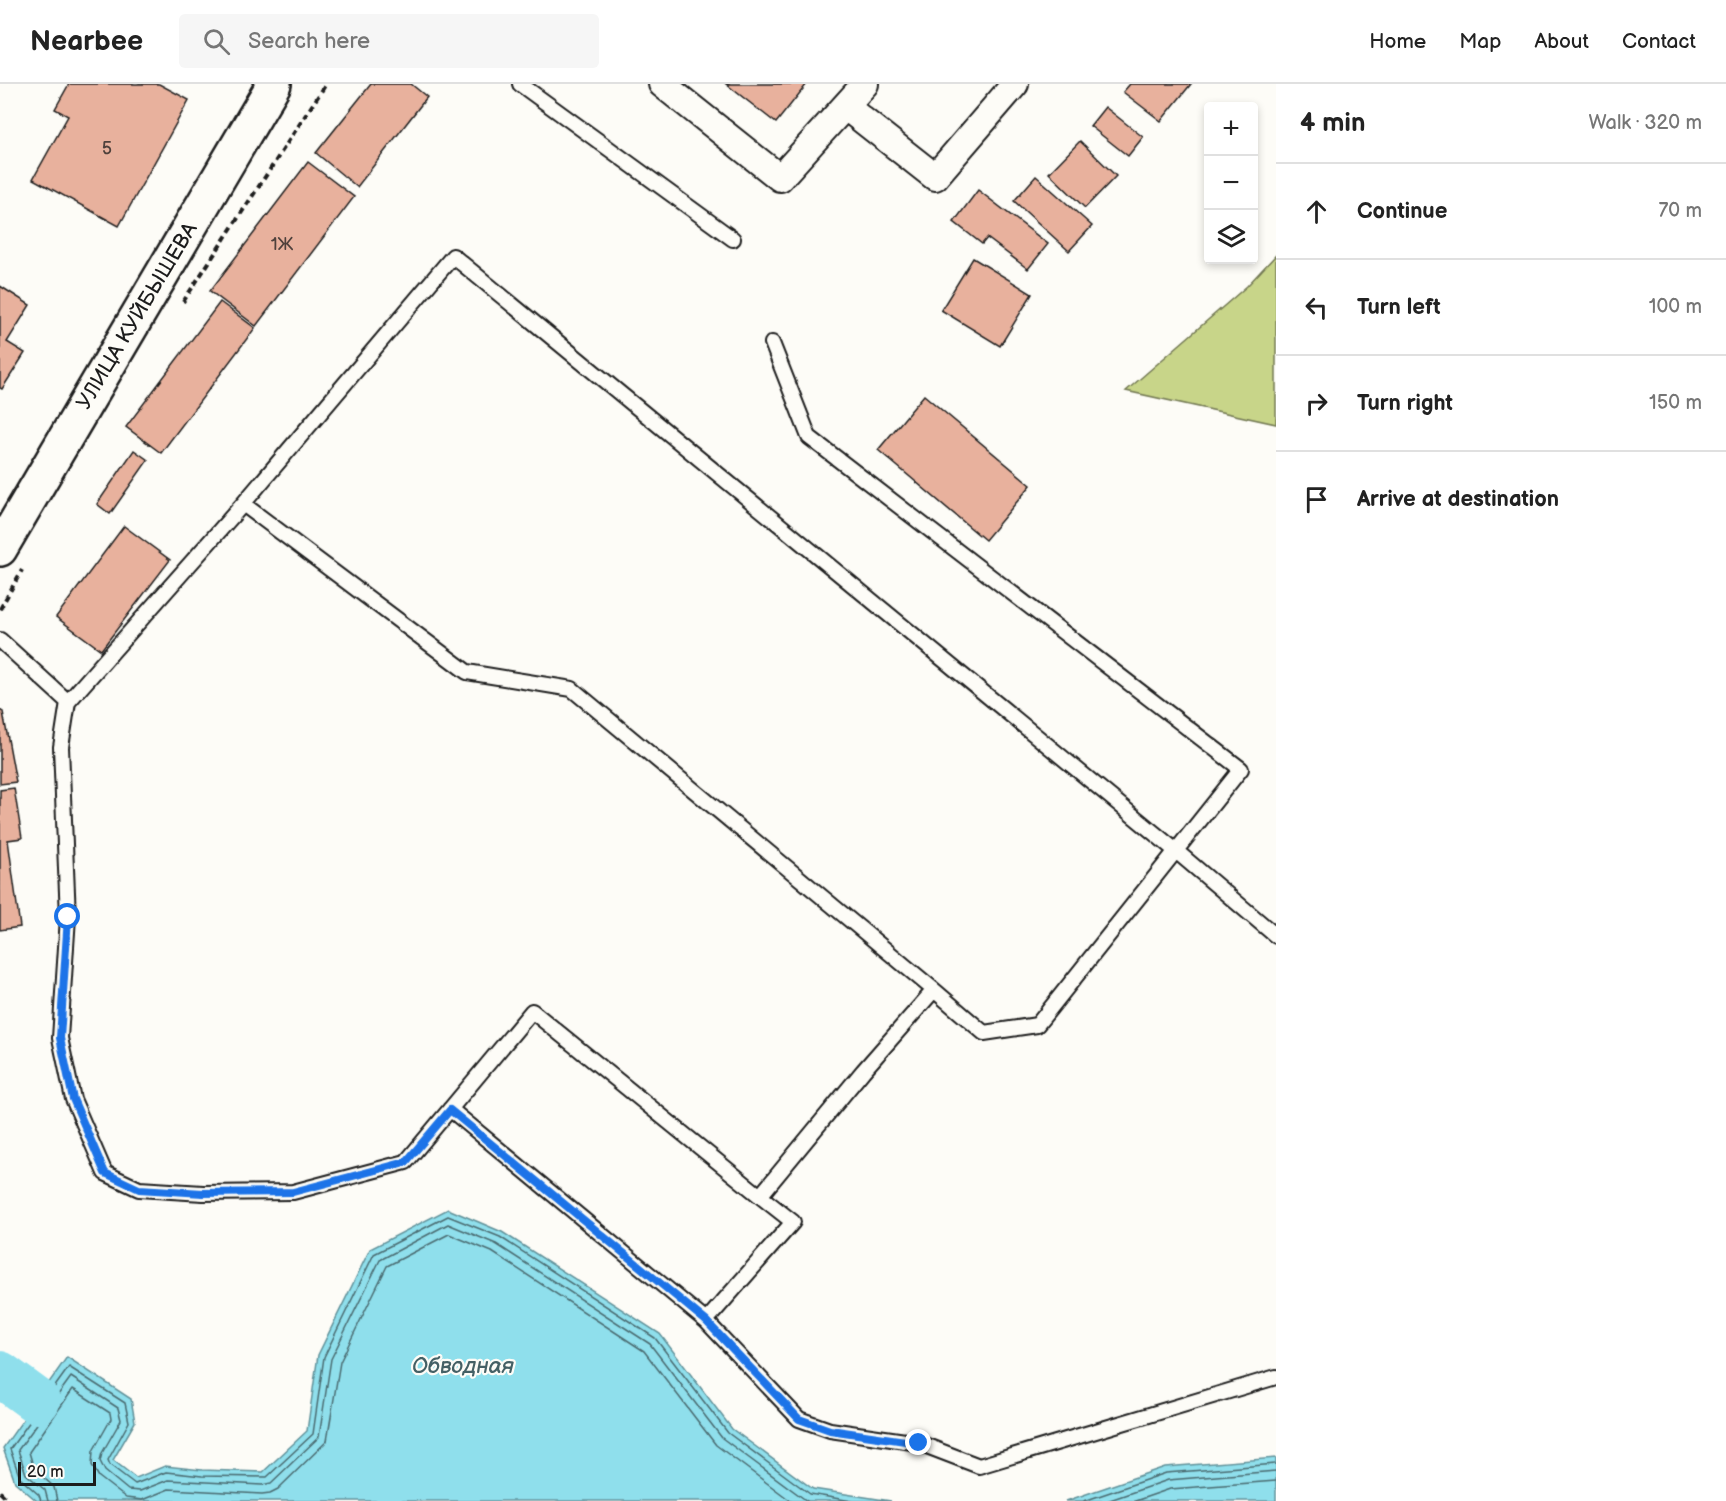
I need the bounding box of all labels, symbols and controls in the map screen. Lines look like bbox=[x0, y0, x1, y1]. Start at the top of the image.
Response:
search box bbox=[179, 14, 599, 68]
text: Nearbee bbox=[30, 25, 143, 58]
icon: search bbox=[200, 25, 233, 58]
text: Search here bbox=[248, 28, 370, 55]
text: Home bbox=[1369, 29, 1426, 54]
text: Map bbox=[1459, 29, 1501, 54]
text: About bbox=[1534, 29, 1589, 54]
text: Contact bbox=[1622, 29, 1696, 54]
map controls bbox=[1204, 102, 1258, 264]
button: + bbox=[1204, 102, 1258, 156]
text: 4 min bbox=[1300, 108, 1365, 139]
text: Walk · 320 m bbox=[1588, 111, 1702, 135]
house number: 5 bbox=[102, 138, 112, 159]
button: − bbox=[1204, 156, 1258, 210]
icon: ahead bbox=[1300, 195, 1333, 228]
text: Continue bbox=[1357, 198, 1447, 225]
text: 70 m bbox=[1658, 199, 1702, 223]
button: layers bbox=[1204, 210, 1258, 264]
street label: УЛИЦА КУЙБЫШЕВА bbox=[71, 218, 203, 414]
house number: 1Ж bbox=[271, 234, 294, 255]
icon: left bbox=[1300, 291, 1333, 324]
text: Turn left bbox=[1357, 294, 1441, 321]
text: 100 m bbox=[1649, 295, 1702, 319]
icon: right bbox=[1300, 387, 1333, 420]
text: Turn right bbox=[1357, 390, 1453, 417]
text: 150 m bbox=[1649, 391, 1702, 415]
icon: arrive bbox=[1300, 483, 1333, 516]
text: Arrive at destination bbox=[1357, 486, 1559, 513]
route start bbox=[54, 903, 80, 929]
water label: Обводная bbox=[412, 1353, 514, 1380]
route end bbox=[905, 1429, 931, 1455]
scale bar bbox=[18, 1459, 96, 1486]
text: 20 m bbox=[27, 1463, 63, 1482]

